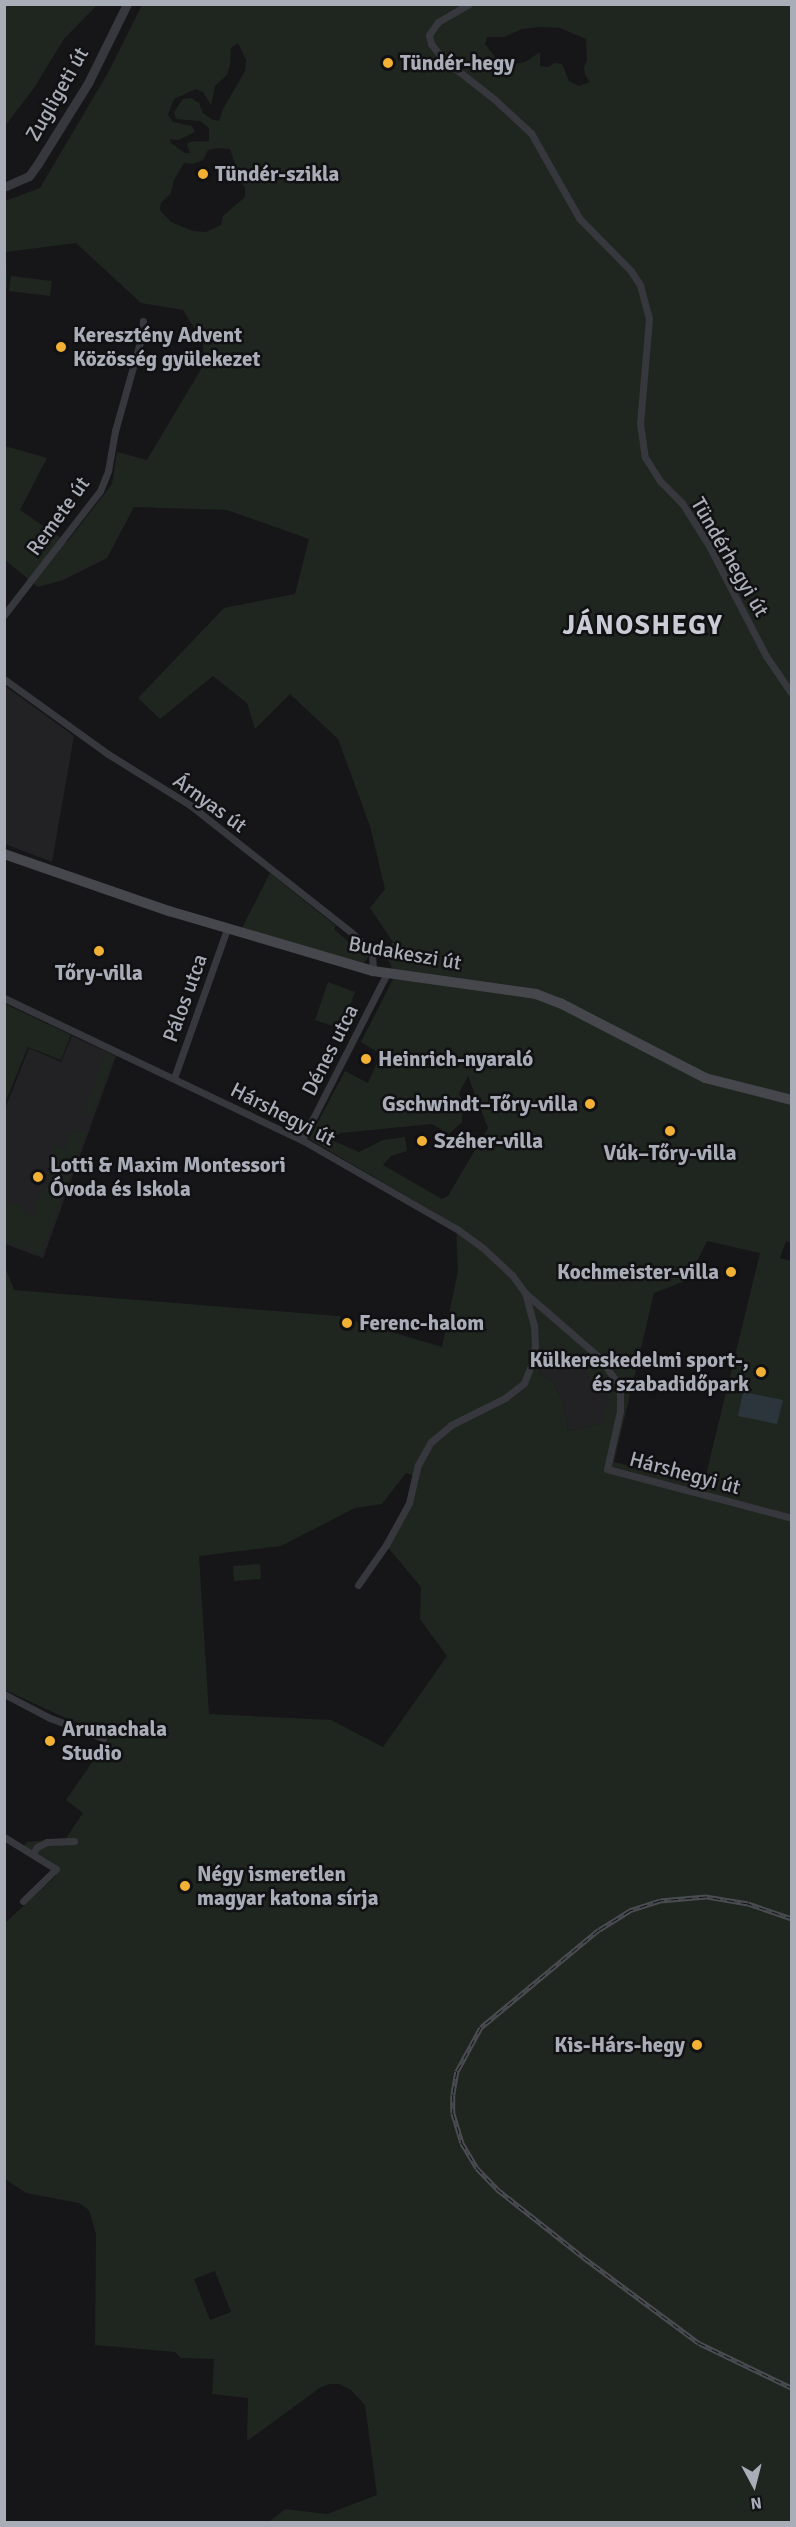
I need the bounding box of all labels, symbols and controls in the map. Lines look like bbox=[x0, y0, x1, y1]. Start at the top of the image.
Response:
street label: Zugligeti út bbox=[20, 43, 94, 145]
place label: Tündér-hegy bbox=[400, 50, 515, 76]
marker: Tündér-hegy bbox=[381, 56, 395, 70]
place label: Tündér-szikla bbox=[215, 161, 339, 187]
marker: Tündér-szikla bbox=[196, 167, 210, 181]
place label: Keresztény Advent Közösség gyülekezet bbox=[73, 322, 260, 372]
marker: Keresztény Advent Közösség gyülekezet bbox=[54, 340, 68, 354]
street label: Remete út bbox=[21, 472, 95, 560]
street label: Tündérhegyi út bbox=[686, 493, 774, 621]
district label: JÁNOSHEGY bbox=[563, 610, 723, 642]
street label: Árnyas út bbox=[168, 768, 252, 838]
street label: Budakeszi út bbox=[347, 931, 463, 975]
marker: Tőry-villa bbox=[92, 944, 106, 958]
street label: Pálos utca bbox=[157, 950, 213, 1046]
place label: Tőry-villa bbox=[55, 960, 143, 986]
street label: Dénes utca bbox=[296, 1000, 364, 1100]
place label: Heinrich-nyaraló bbox=[378, 1046, 533, 1072]
marker: Heinrich-nyaraló bbox=[359, 1052, 373, 1066]
street label: Hárshegyi út bbox=[227, 1077, 339, 1151]
place label: Gschwindt–Tőry-villa bbox=[382, 1091, 578, 1117]
marker: Gschwindt–Tőry-villa bbox=[583, 1097, 597, 1111]
marker: Vúk–Tőry-villa bbox=[663, 1124, 677, 1138]
place label: Széher-villa bbox=[434, 1128, 543, 1154]
marker: Széher-villa bbox=[415, 1134, 429, 1148]
place label: Vúk–Tőry-villa bbox=[604, 1140, 736, 1166]
place label: Lotti & Maxim Montessori Óvoda és Iskola bbox=[50, 1152, 286, 1202]
marker: Lotti & Maxim Montessori Óvoda és Iskola bbox=[31, 1170, 45, 1184]
place label: Kochmeister-villa bbox=[557, 1259, 719, 1285]
marker: Kochmeister-villa bbox=[724, 1265, 738, 1279]
place label: Ferenc-halom bbox=[359, 1310, 484, 1336]
marker: Ferenc-halom bbox=[340, 1316, 354, 1330]
place label: Külkereskedelmi sport-, és szabadidőpark bbox=[529, 1347, 749, 1397]
marker: Külkereskedelmi sport-, és szabadidőpark bbox=[754, 1365, 768, 1379]
street label: Hárshegyi út bbox=[627, 1446, 743, 1500]
place label: Arunachala Studio bbox=[62, 1716, 167, 1766]
marker: Arunachala Studio bbox=[43, 1734, 57, 1748]
place label: Négy ismeretlen magyar katona sírja bbox=[197, 1861, 379, 1911]
marker: Négy ismeretlen magyar katona sírja bbox=[178, 1879, 192, 1893]
place label: Kis-Hárs-hegy bbox=[554, 2032, 685, 2058]
marker: Kis-Hárs-hegy bbox=[690, 2038, 704, 2052]
north arrow bbox=[724, 2455, 784, 2515]
text: N bbox=[749, 2492, 763, 2513]

